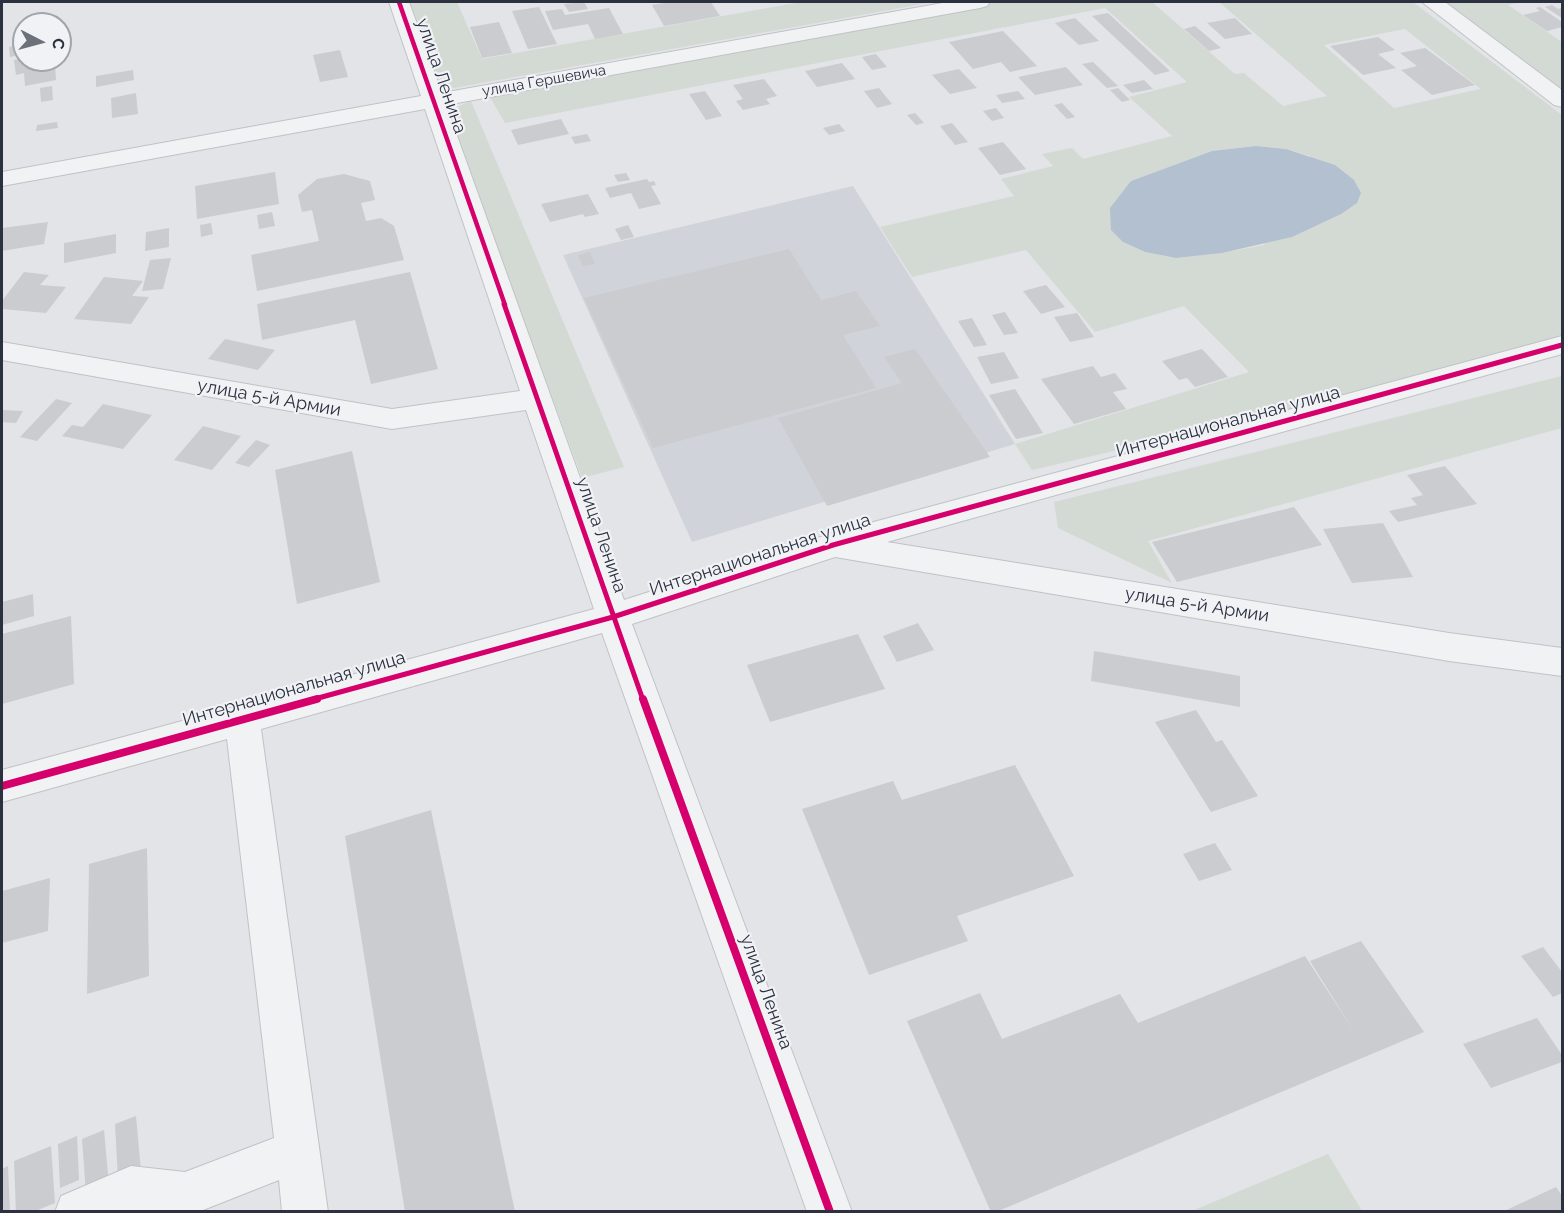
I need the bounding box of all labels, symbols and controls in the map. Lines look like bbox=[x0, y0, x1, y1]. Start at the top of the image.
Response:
north arrow bbox=[12, 12, 72, 72]
street label: улица Ленина bbox=[411, 15, 471, 137]
text: С bbox=[48, 37, 68, 50]
street label: улица Гершевича bbox=[481, 61, 607, 101]
street label: улица 5-й Армии bbox=[196, 375, 342, 421]
street label: Интернациональная улица bbox=[1114, 382, 1342, 462]
street label: улица Ленина bbox=[571, 474, 631, 596]
street label: Интернациональная улица bbox=[647, 509, 873, 601]
street label: улица 5-й Армии bbox=[1124, 583, 1270, 627]
street label: Интернациональная улица bbox=[180, 647, 408, 731]
street label: улица Ленина bbox=[735, 932, 797, 1052]

